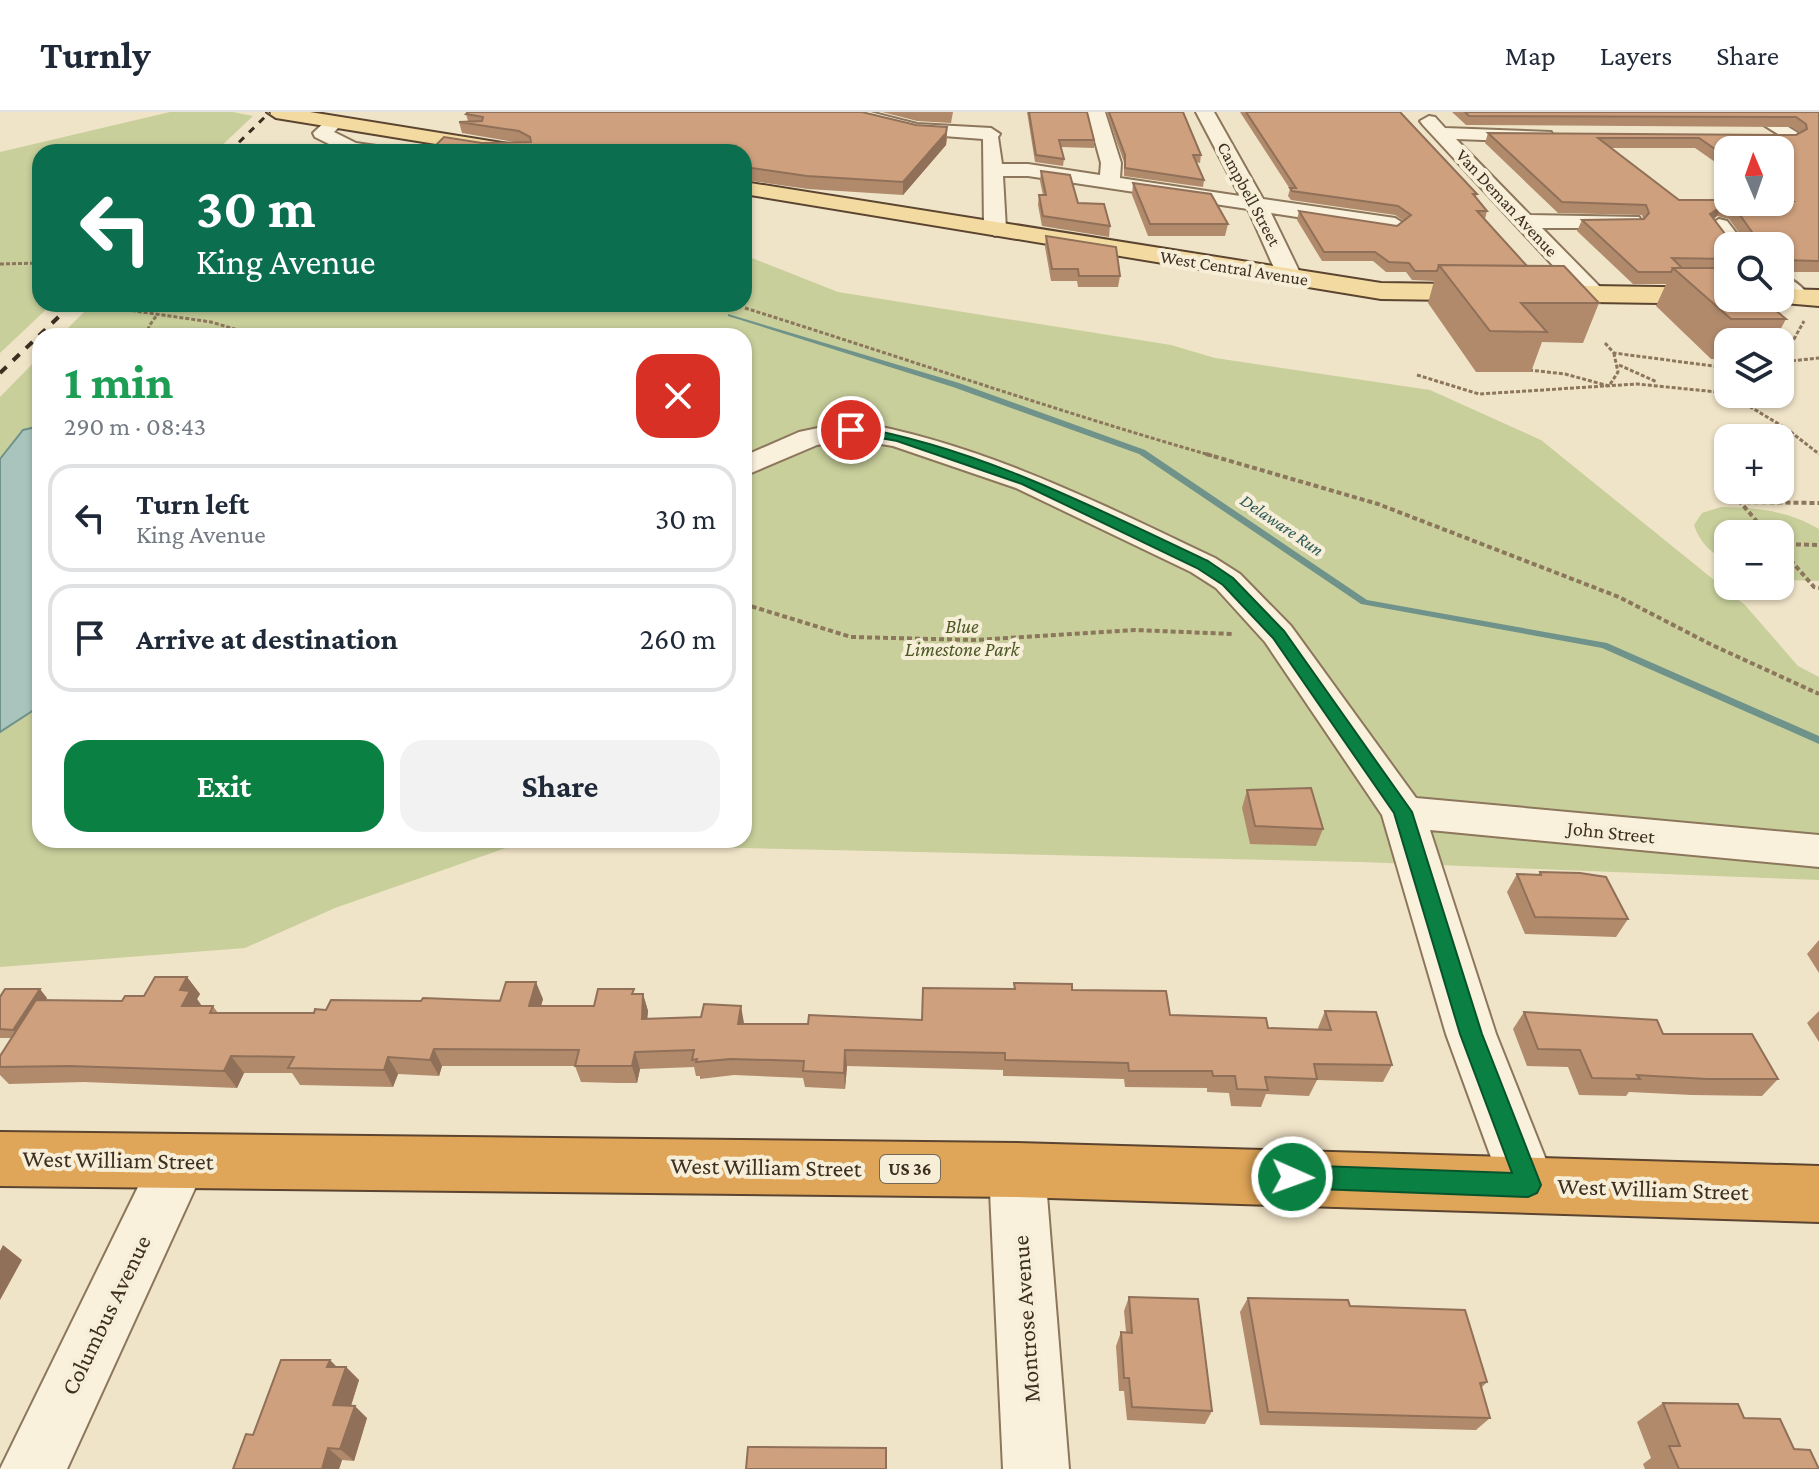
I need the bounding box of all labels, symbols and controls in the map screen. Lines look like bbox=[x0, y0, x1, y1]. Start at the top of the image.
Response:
text: Turnly bbox=[40, 34, 151, 76]
text: Map bbox=[1505, 40, 1556, 71]
text: Layers bbox=[1600, 40, 1672, 71]
text: Share bbox=[1716, 40, 1779, 71]
north arrow bbox=[1714, 136, 1794, 216]
map controls bbox=[1714, 136, 1794, 600]
street label: Campbell Street bbox=[1213, 139, 1285, 250]
street label: Van Deman Avenue bbox=[1452, 145, 1562, 261]
icon: left bbox=[64, 176, 168, 280]
text: 30 m bbox=[196, 177, 316, 239]
button: search bbox=[1714, 232, 1794, 312]
text: King Avenue bbox=[196, 242, 376, 282]
street label: West Central Avenue bbox=[1159, 246, 1310, 290]
button: layers bbox=[1714, 328, 1794, 408]
button: close bbox=[636, 354, 720, 438]
text: 1 min bbox=[64, 355, 173, 408]
pin bbox=[817, 396, 885, 464]
icon: arrive bbox=[829, 408, 873, 452]
text: 290 m · 08:43 bbox=[64, 412, 206, 441]
button: + bbox=[1714, 424, 1794, 504]
text: Turn left bbox=[136, 487, 249, 520]
water label: Delaware Run bbox=[1237, 490, 1327, 560]
icon: left bbox=[68, 496, 112, 540]
text: 30 m bbox=[655, 502, 716, 535]
text: King Avenue bbox=[136, 520, 266, 549]
button: − bbox=[1714, 520, 1794, 600]
park label: Blue Limestone Park bbox=[905, 615, 1020, 660]
icon: arrive bbox=[68, 616, 112, 660]
text: Arrive at destination bbox=[136, 622, 398, 655]
text: 260 m bbox=[640, 622, 716, 655]
button: Exit bbox=[64, 740, 384, 832]
button: Share bbox=[400, 740, 720, 832]
street label: John Street bbox=[1564, 816, 1656, 849]
position arrow bbox=[1250, 1135, 1334, 1219]
street label: West William Street bbox=[22, 1144, 215, 1175]
street label: West William Street bbox=[670, 1151, 863, 1182]
road number: US 36 bbox=[880, 1155, 940, 1183]
street label: West William Street bbox=[1557, 1172, 1750, 1205]
street label: Columbus Avenue bbox=[55, 1231, 156, 1399]
street label: Montrose Avenue bbox=[1006, 1234, 1045, 1404]

